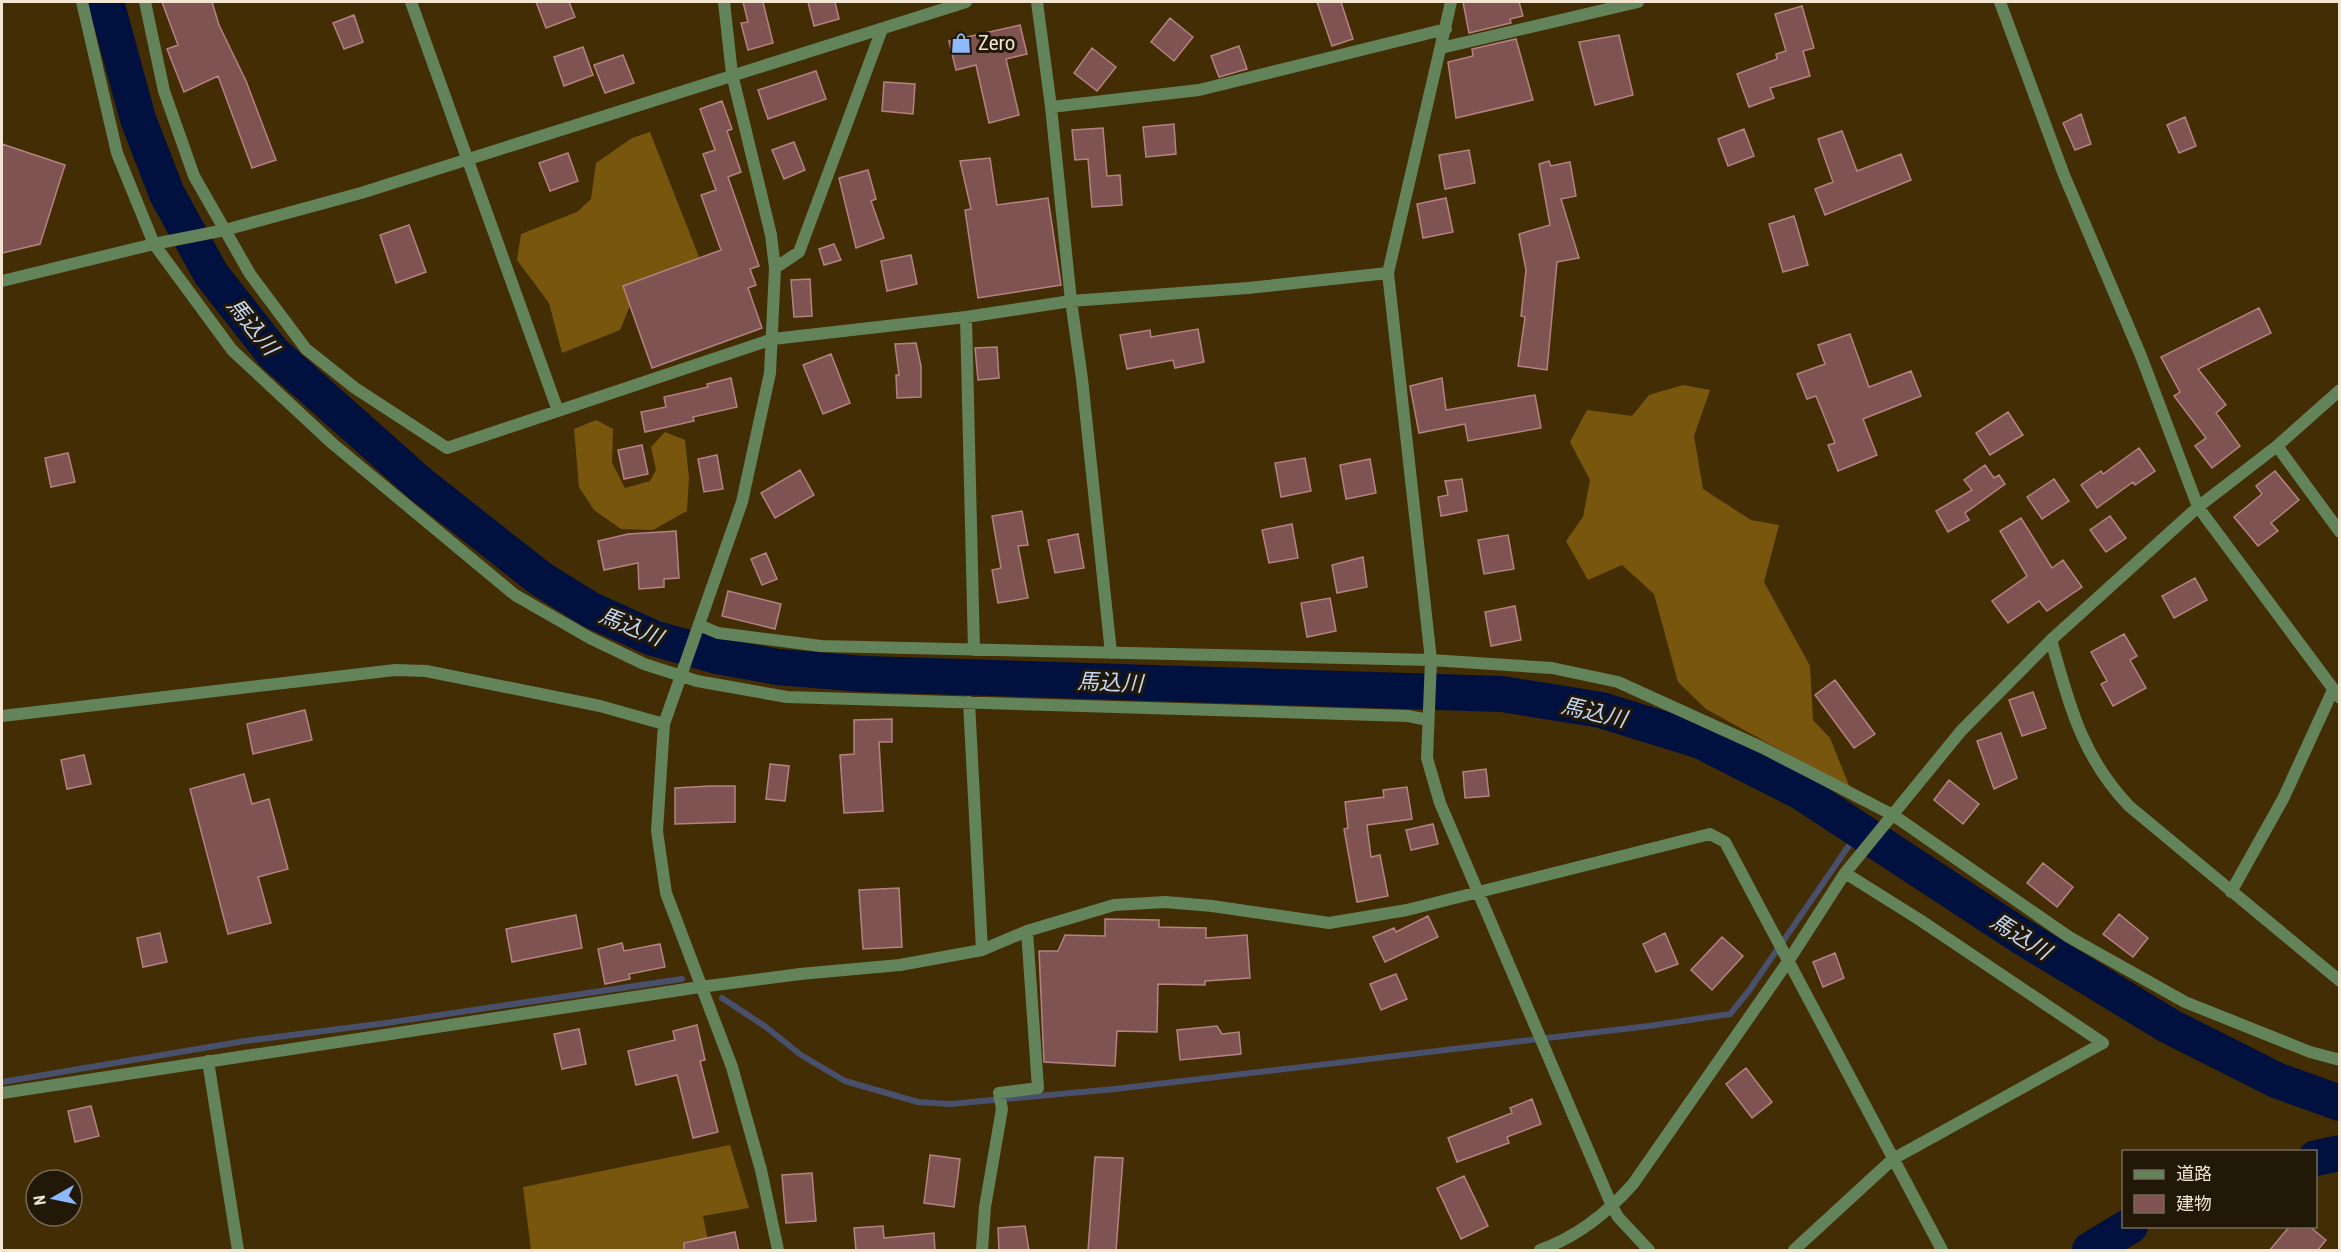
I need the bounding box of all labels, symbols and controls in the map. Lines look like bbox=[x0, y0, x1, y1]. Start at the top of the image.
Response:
shop icon: Zero bbox=[949, 31, 973, 55]
place label: Zero bbox=[978, 31, 1015, 55]
water label: 馬込川 bbox=[222, 293, 284, 361]
water label: 馬込川 bbox=[596, 603, 668, 651]
water label: 馬込川 bbox=[1077, 669, 1145, 696]
water label: 馬込川 bbox=[1559, 693, 1631, 733]
water label: 馬込川 bbox=[1986, 908, 2057, 966]
legend bbox=[2122, 1150, 2317, 1228]
text: 道路 bbox=[2176, 1163, 2212, 1184]
north arrow bbox=[24, 1168, 84, 1228]
text: 建物 bbox=[2176, 1193, 2212, 1214]
text: N bbox=[30, 1194, 50, 1207]

